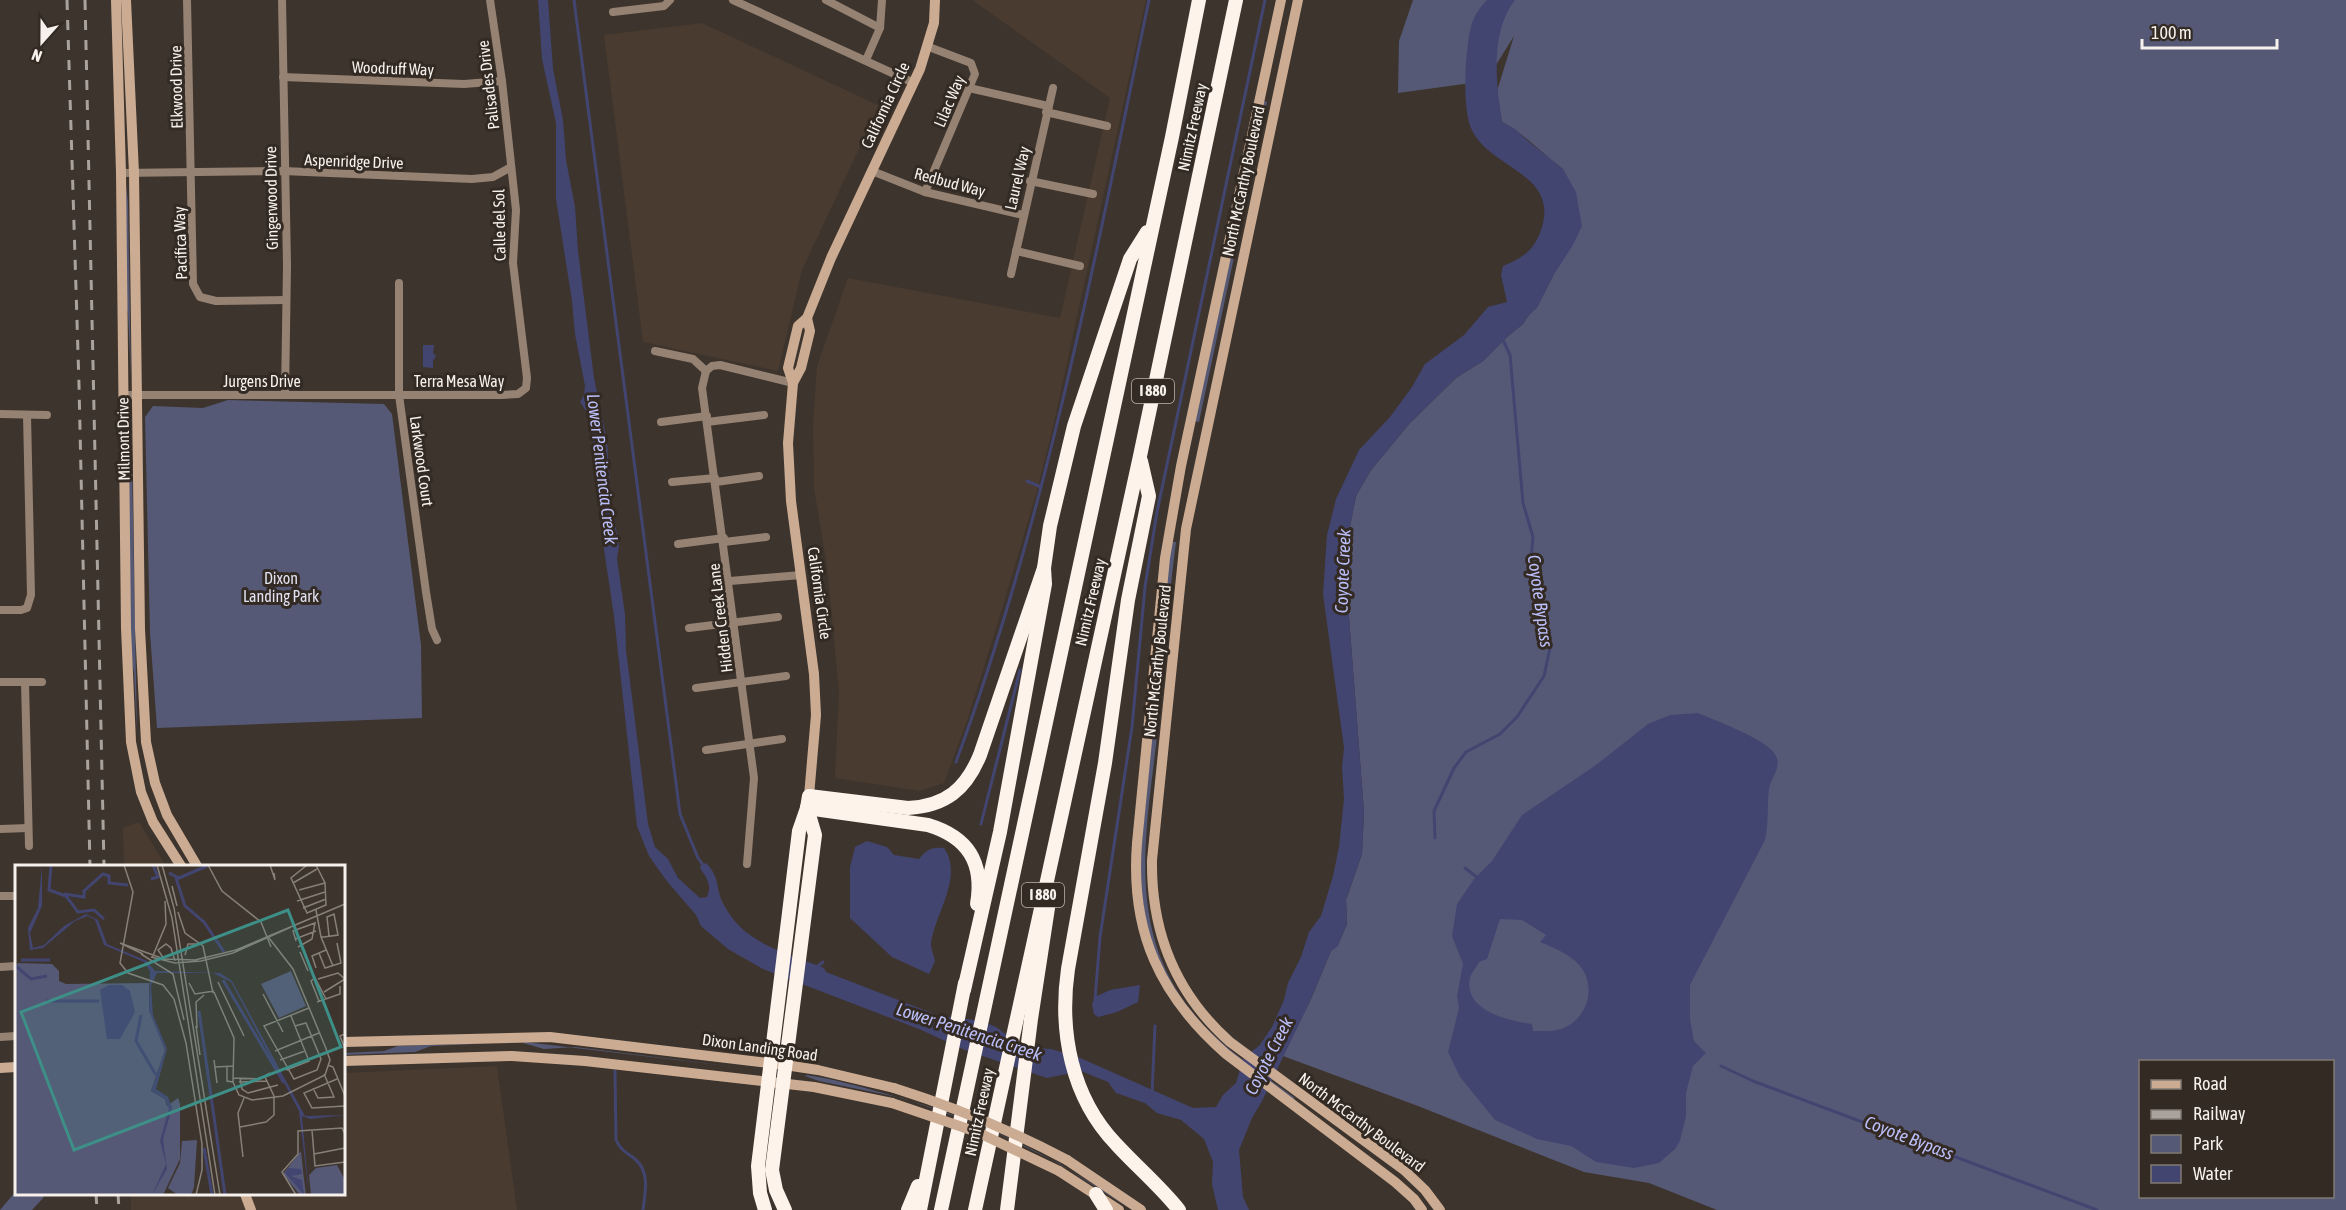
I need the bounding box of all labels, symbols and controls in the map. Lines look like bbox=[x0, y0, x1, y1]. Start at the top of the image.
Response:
north arrow bbox=[12, 12, 72, 72]
scale bar bbox=[2142, 12, 2277, 50]
text: 100 m bbox=[2151, 22, 2192, 43]
street label: Palisades Drive bbox=[474, 39, 502, 131]
street label: Elkwood Drive bbox=[166, 45, 186, 129]
text: N bbox=[29, 46, 44, 66]
street label: Woodruff Way bbox=[352, 58, 435, 79]
street label: California Circle bbox=[857, 59, 913, 151]
street label: Lilac Way bbox=[930, 72, 969, 130]
street label: Nimitz Freeway bbox=[1174, 81, 1211, 173]
street label: North McCarthy Boulevard bbox=[1218, 104, 1269, 258]
street label: Laurel Way bbox=[1001, 144, 1034, 212]
street label: Gingerwood Drive bbox=[261, 146, 282, 250]
street label: Aspenridge Drive bbox=[304, 150, 404, 173]
street label: Redbud Way bbox=[912, 164, 988, 201]
street label: Calle del Sol bbox=[489, 188, 509, 261]
street label: Pacifica Way bbox=[170, 206, 191, 280]
street label: Jurgens Drive bbox=[223, 372, 301, 391]
street label: Terra Mesa Way bbox=[414, 372, 505, 391]
road number: I 880 bbox=[1132, 379, 1174, 403]
water label: Lower Penitencia Creek bbox=[583, 392, 622, 547]
street label: Milmont Drive bbox=[113, 397, 133, 481]
street label: Larkwood Court bbox=[407, 415, 437, 508]
water label: Coyote Creek bbox=[1331, 527, 1355, 614]
street label: California Circle bbox=[805, 546, 835, 640]
water label: Coyote Bypass bbox=[1524, 553, 1557, 649]
street label: Nimitz Freeway bbox=[1071, 556, 1110, 648]
street label: Hidden Creek Lane bbox=[704, 562, 736, 674]
park label: Dixon Landing Park bbox=[243, 569, 319, 606]
street label: North McCarthy Boulevard bbox=[1140, 584, 1175, 738]
inset map bbox=[15, 865, 345, 1195]
road number: I 880 bbox=[1022, 883, 1064, 907]
water label: Lower Penitencia Creek bbox=[894, 998, 1046, 1065]
water label: Coyote Creek bbox=[1240, 1012, 1298, 1098]
street label: Dixon Landing Road bbox=[701, 1030, 819, 1065]
legend bbox=[2139, 1060, 2334, 1198]
street label: Nimitz Freeway bbox=[961, 1066, 998, 1158]
street label: North McCarthy Boulevard bbox=[1295, 1069, 1429, 1176]
text: Road bbox=[2193, 1073, 2227, 1094]
text: Railway bbox=[2193, 1103, 2245, 1124]
water label: Coyote Bypass bbox=[1862, 1111, 1956, 1164]
text: Park bbox=[2193, 1133, 2223, 1154]
text: Water bbox=[2193, 1163, 2233, 1184]

